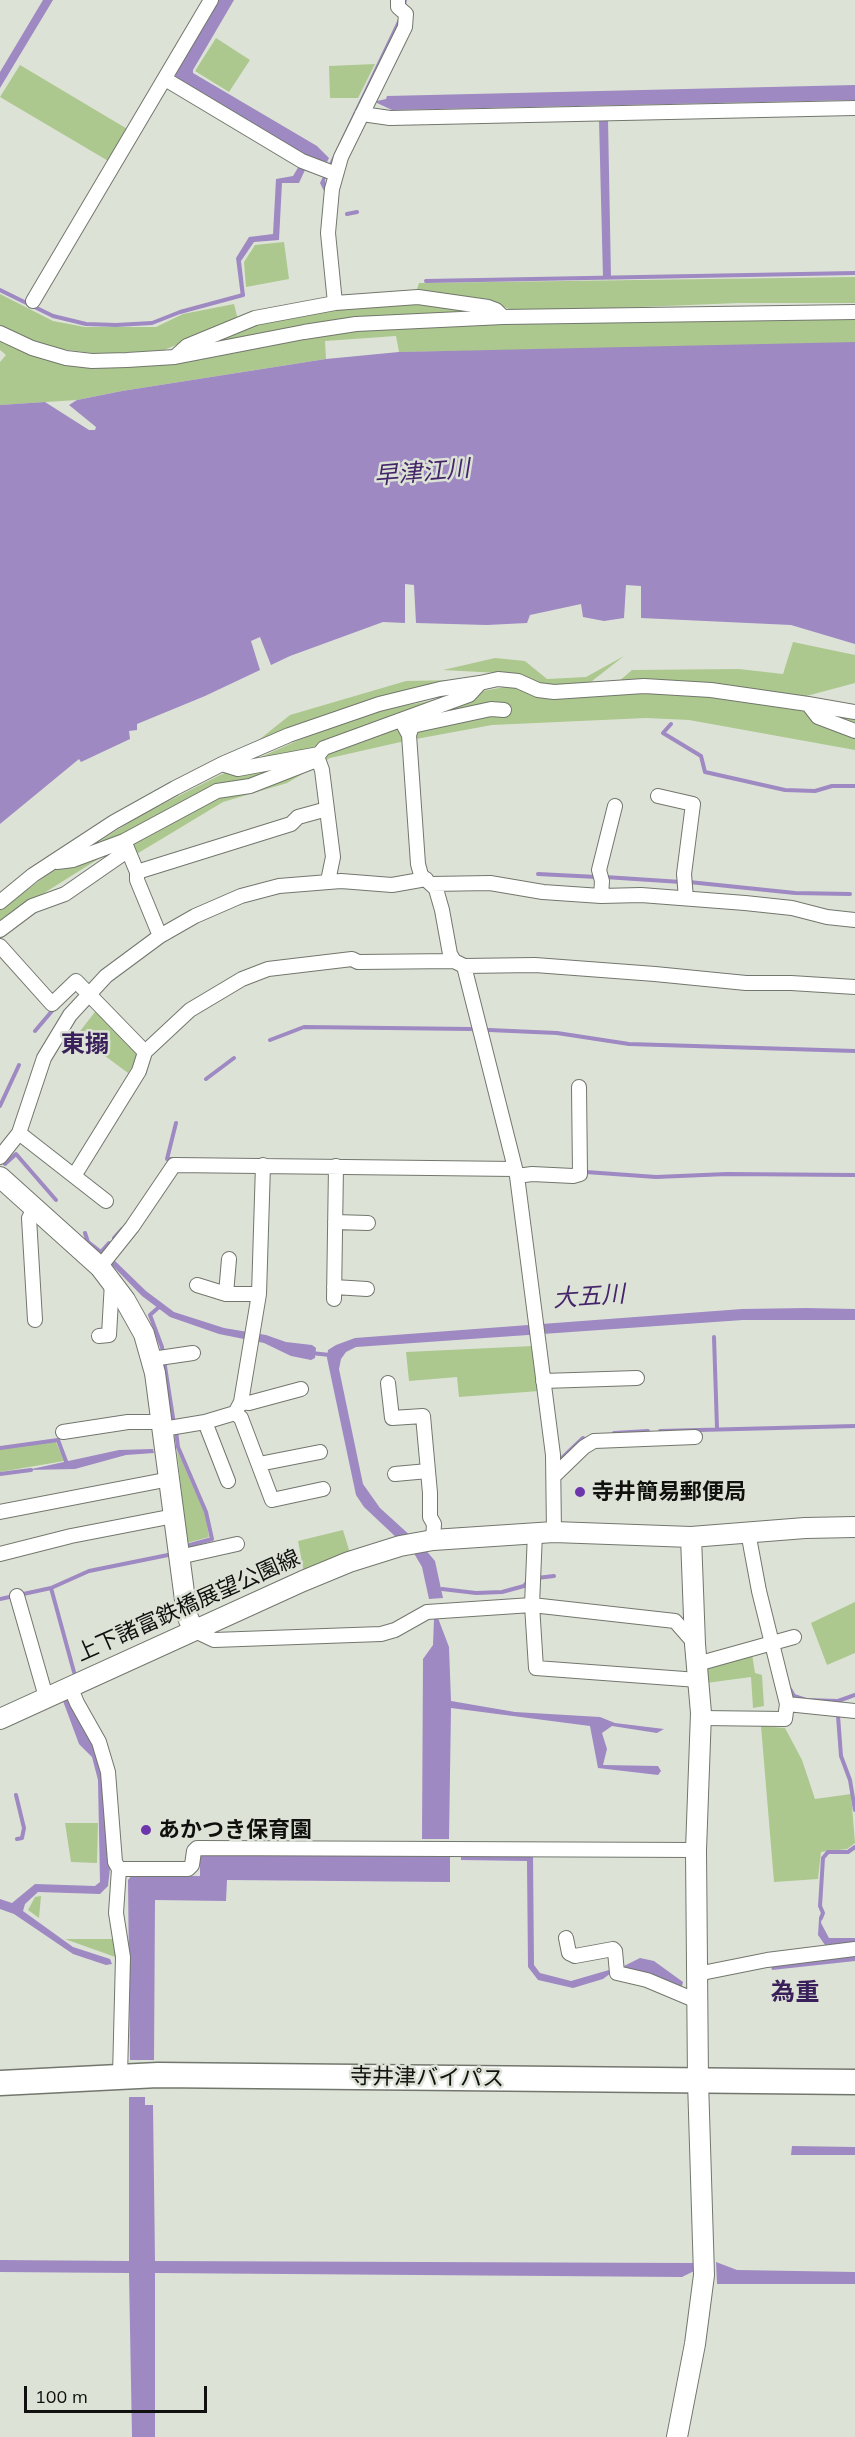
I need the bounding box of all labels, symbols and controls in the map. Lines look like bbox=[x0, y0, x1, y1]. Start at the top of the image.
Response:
water label: 早津江川 bbox=[373, 454, 471, 492]
district label: 東搦 bbox=[61, 1031, 109, 1059]
water label: 大五川 bbox=[552, 1280, 626, 1314]
place label: 寺井簡易郵便局 bbox=[592, 1479, 746, 1505]
marker: 寺井簡易郵便局 bbox=[573, 1485, 587, 1499]
street label: 上下諸富鉄橋展望公園線 bbox=[72, 1545, 304, 1667]
place label: あかつき保育園 bbox=[158, 1817, 312, 1843]
marker: あかつき保育園 bbox=[139, 1823, 153, 1837]
district label: 為重 bbox=[771, 1979, 819, 2007]
street label: 寺井津バイパス bbox=[350, 2063, 504, 2093]
scale bar bbox=[27, 2374, 210, 2412]
text: 100 m bbox=[35, 2385, 88, 2408]

